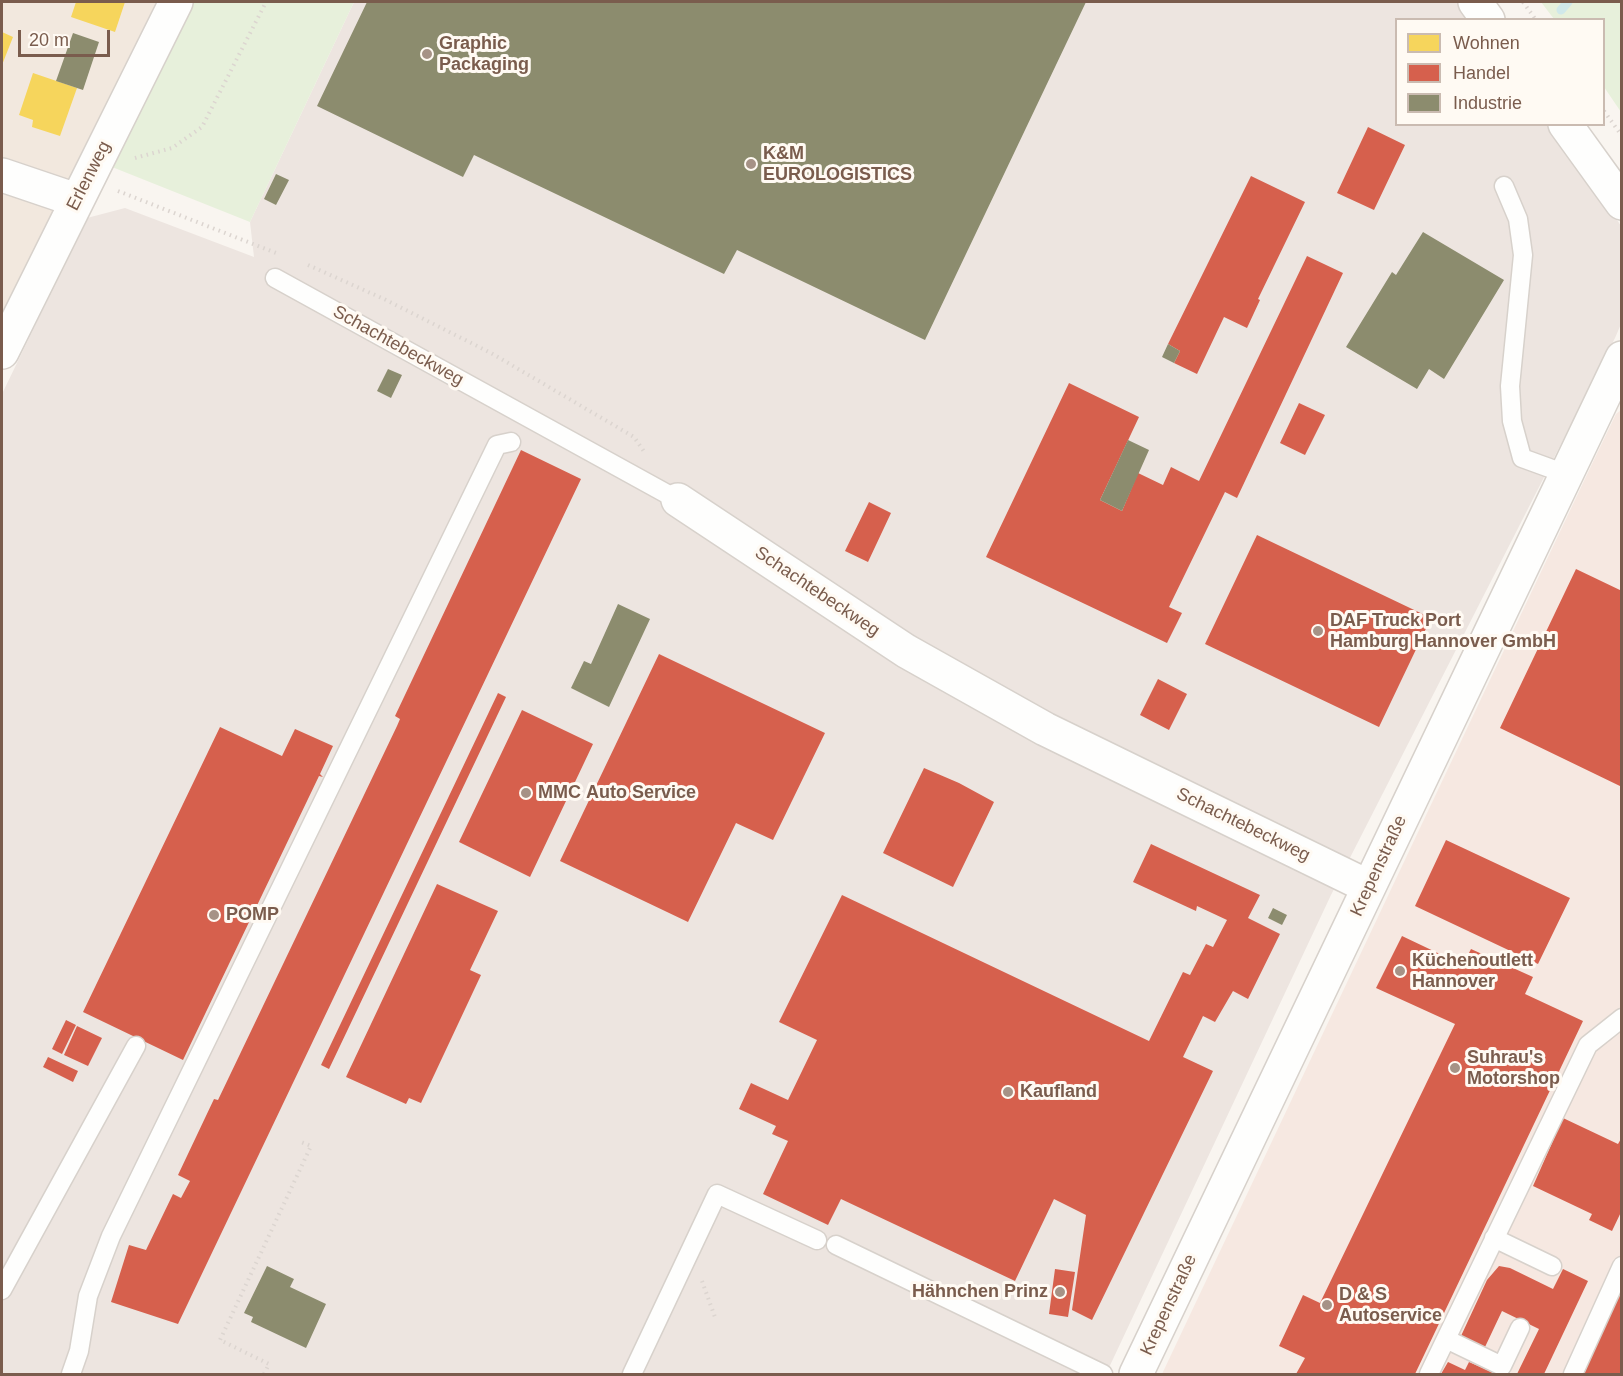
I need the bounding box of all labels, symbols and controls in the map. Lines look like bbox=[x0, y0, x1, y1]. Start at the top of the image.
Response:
scale bar bbox=[21, 18, 112, 56]
legend bbox=[1395, 18, 1605, 126]
text: 20 m bbox=[29, 30, 69, 50]
place label: Graphic Packaging bbox=[439, 33, 529, 76]
text: Wohnen bbox=[1453, 33, 1520, 53]
marker: Graphic Packaging bbox=[420, 47, 434, 61]
text: Handel bbox=[1453, 63, 1510, 83]
text: Industrie bbox=[1453, 93, 1522, 113]
street label: Erlenweg bbox=[62, 138, 116, 214]
place label: K&M EUROLOGISTICS bbox=[763, 143, 912, 186]
marker: K&M EUROLOGISTICS bbox=[744, 157, 758, 171]
street label: Schachtebeckweg bbox=[329, 301, 467, 391]
street label: Schachtebeckweg bbox=[750, 542, 884, 642]
place label: DAF Truck Port Hamburg Hannover GmbH bbox=[1330, 610, 1556, 652]
marker: DAF Truck Port Hamburg Hannover GmbH bbox=[1311, 624, 1325, 638]
place label: MMC Auto Service bbox=[538, 782, 696, 804]
street label: Schachtebeckweg bbox=[1173, 783, 1313, 867]
marker: MMC Auto Service bbox=[519, 786, 533, 800]
street label: Krepenstraße bbox=[1346, 812, 1412, 920]
place label: POMP bbox=[226, 904, 279, 926]
marker: POMP bbox=[207, 908, 221, 922]
place label: Küchenoutlett Hannover bbox=[1412, 950, 1533, 992]
marker: Küchenoutlett Hannover bbox=[1393, 964, 1407, 978]
place label: Suhrau's Motorshop bbox=[1467, 1047, 1560, 1090]
marker: Suhrau's Motorshop bbox=[1448, 1061, 1462, 1075]
place label: Kaufland bbox=[1020, 1081, 1097, 1103]
marker: Kaufland bbox=[1001, 1085, 1015, 1099]
street label: Krepenstraße bbox=[1136, 1251, 1202, 1359]
place label: Hähnchen Prinz bbox=[912, 1281, 1048, 1303]
place label: D & S Autoservice bbox=[1339, 1284, 1442, 1326]
marker: Hähnchen Prinz bbox=[1053, 1285, 1067, 1299]
marker: D & S Autoservice bbox=[1320, 1298, 1334, 1312]

